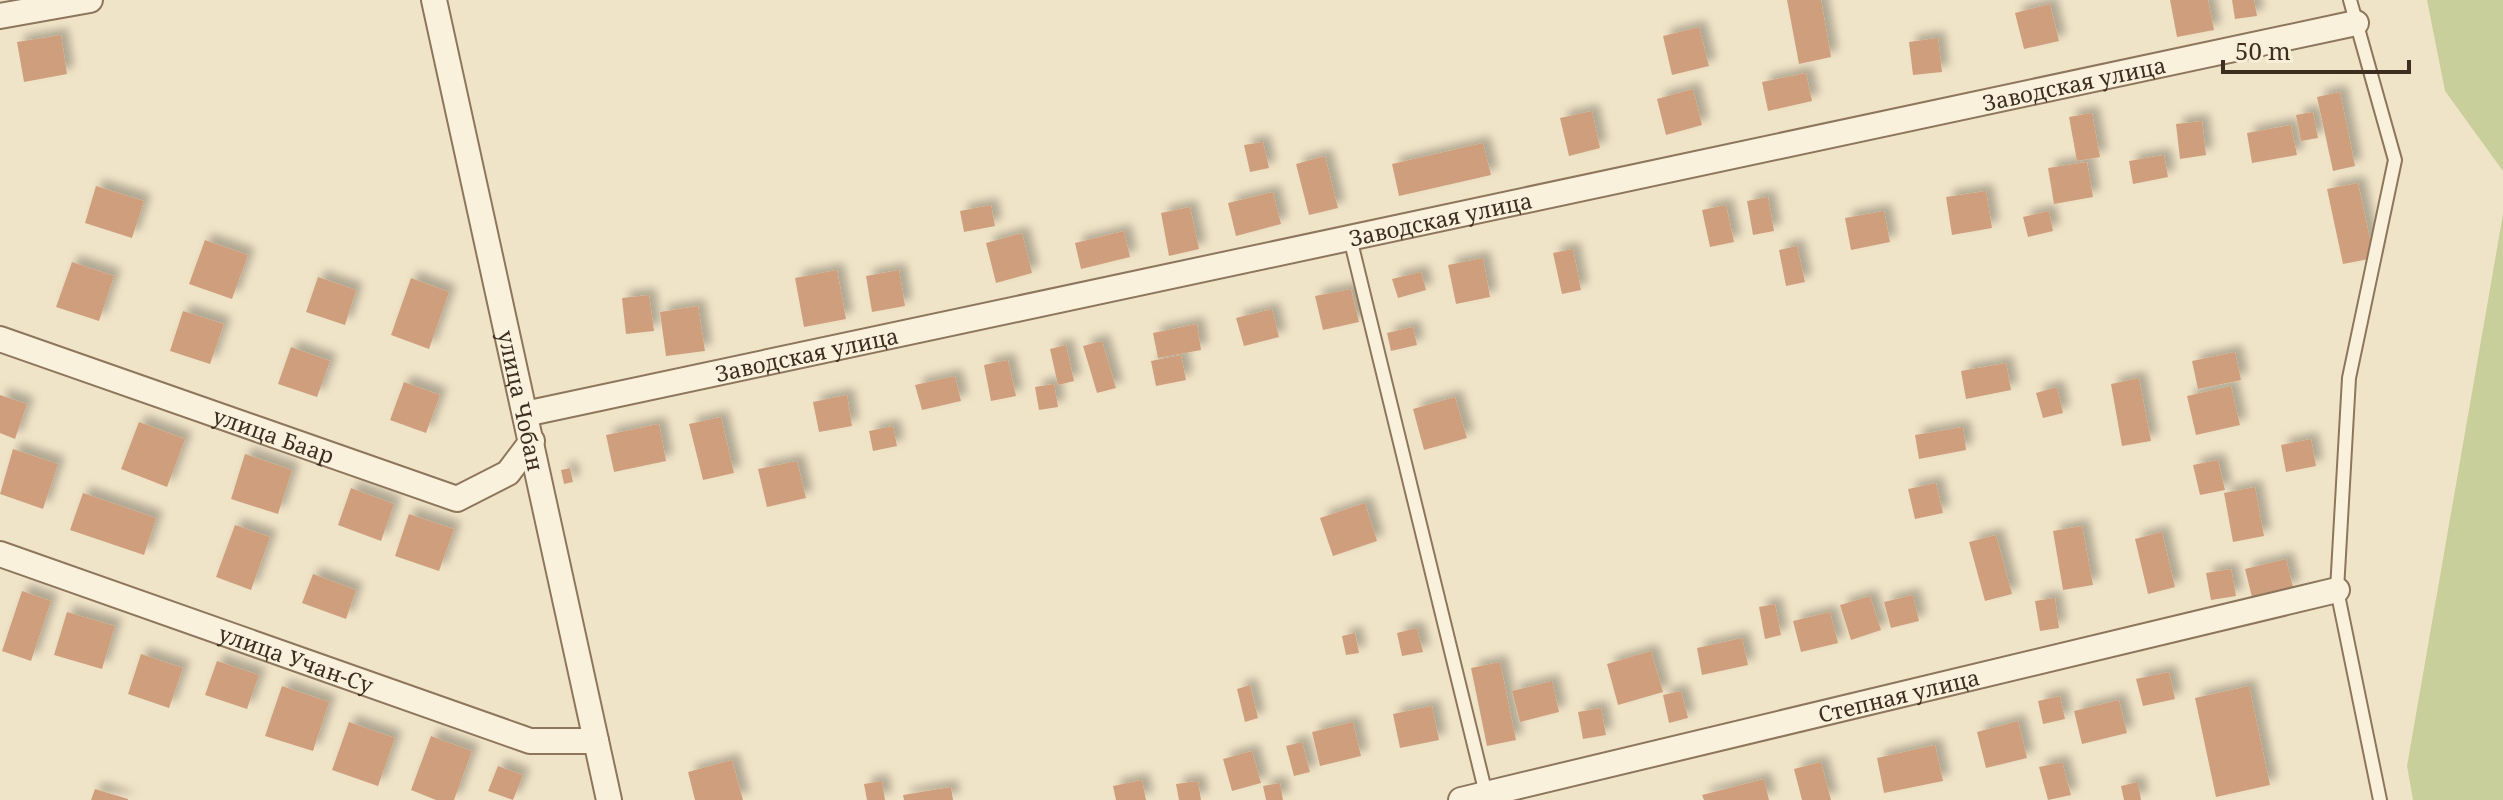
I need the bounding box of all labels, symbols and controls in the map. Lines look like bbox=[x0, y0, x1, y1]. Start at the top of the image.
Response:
scale bar bbox=[2223, 24, 2409, 74]
text: 50 m bbox=[2235, 34, 2291, 67]
street label: Заводская улица bbox=[1980, 49, 2169, 117]
street label: Заводская улица bbox=[1346, 184, 1535, 253]
street label: Заводская улица bbox=[712, 320, 901, 388]
street label: улица Чобан bbox=[492, 327, 552, 474]
street label: улица Баар bbox=[209, 400, 338, 470]
street label: улица Учан-Су bbox=[215, 617, 378, 700]
street label: Степная улица bbox=[1815, 661, 1982, 729]

